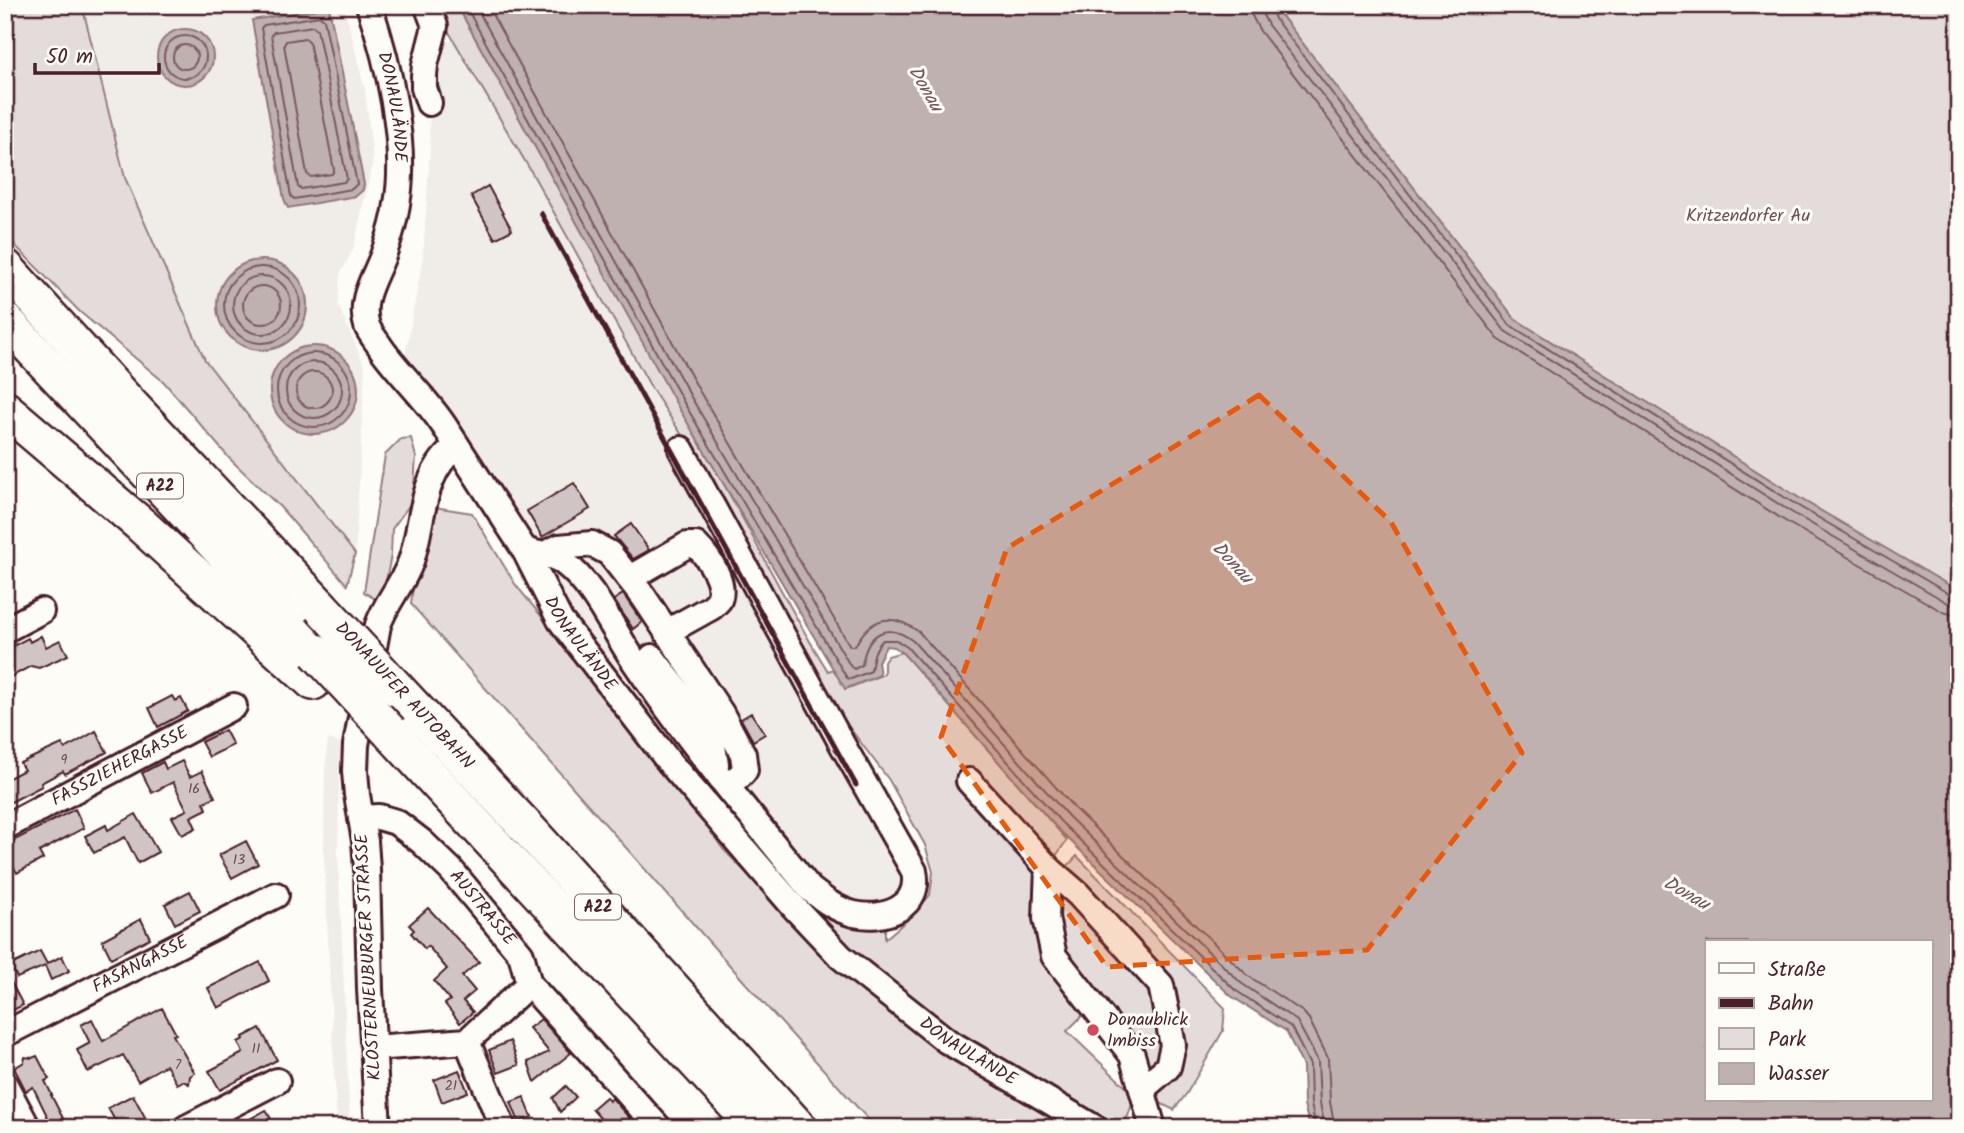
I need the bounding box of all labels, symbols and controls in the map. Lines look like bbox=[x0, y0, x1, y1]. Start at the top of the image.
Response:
scale bar bbox=[35, 32, 159, 76]
text: 50 m bbox=[46, 41, 93, 74]
street label: DONAULÄNDE bbox=[369, 48, 415, 163]
water label: Donau bbox=[900, 60, 951, 119]
park label: Kritzendorfer Au bbox=[1686, 202, 1810, 231]
road number: A22 bbox=[137, 474, 183, 499]
water label: Donau bbox=[1204, 535, 1261, 593]
street label: DONAULÄNDE bbox=[536, 591, 625, 698]
street label: DONAUUFER AUTOBAHN bbox=[327, 615, 481, 777]
street label: FASSZIEHERGASSE bbox=[46, 718, 194, 814]
house number: 9 bbox=[61, 749, 68, 771]
house number: 16 bbox=[188, 778, 200, 800]
street label: KLOSTERNEUBURGER STRASSE bbox=[348, 832, 390, 1081]
house number: 13 bbox=[233, 849, 245, 871]
street label: AUSTRASSE bbox=[442, 863, 523, 953]
water label: Donau bbox=[1657, 869, 1716, 920]
road number: A22 bbox=[575, 894, 621, 920]
street label: FASANGASSE bbox=[87, 928, 194, 1001]
legend bbox=[1705, 940, 1932, 1102]
text: Straße bbox=[1768, 954, 1826, 987]
text: Bahn bbox=[1768, 988, 1814, 1021]
place label: Donaublick Imbiss bbox=[1107, 1006, 1189, 1056]
street label: DONAULÄNDE bbox=[913, 1010, 1023, 1094]
marker: Donaublick Imbiss bbox=[1085, 1022, 1101, 1038]
text: Park bbox=[1768, 1024, 1806, 1057]
house number: 11 bbox=[252, 1038, 260, 1060]
house number: 7 bbox=[175, 1054, 182, 1076]
text: Wasser bbox=[1768, 1058, 1830, 1091]
house number: 21 bbox=[445, 1075, 457, 1097]

